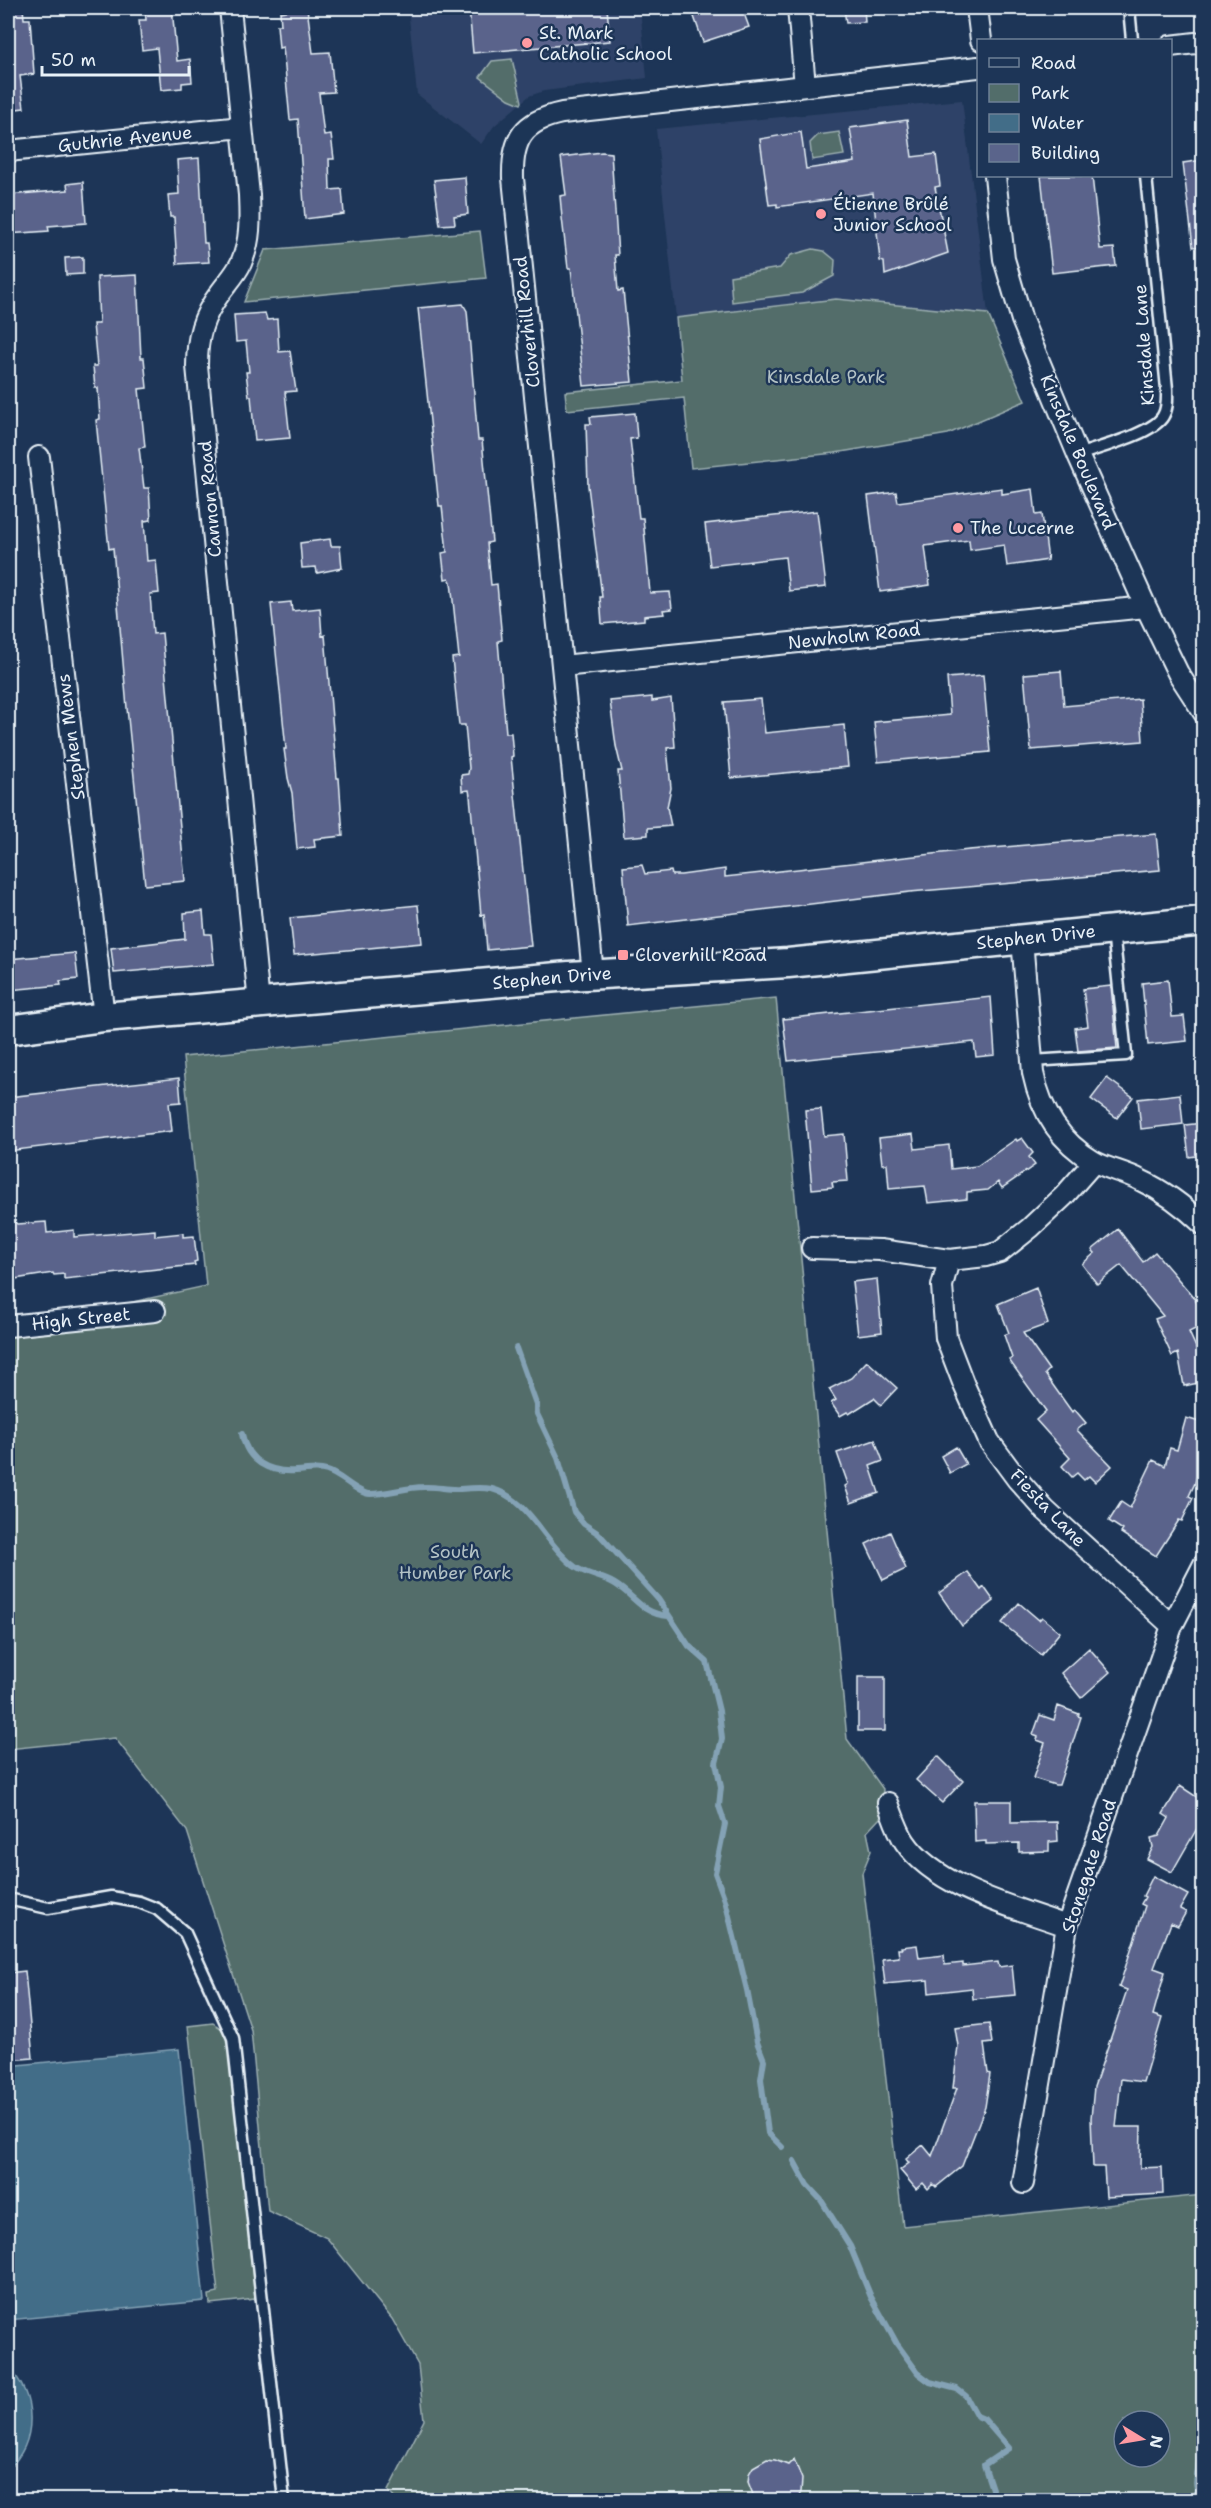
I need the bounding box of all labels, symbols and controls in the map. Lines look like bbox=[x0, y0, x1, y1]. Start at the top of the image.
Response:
place label: St. Mark Catholic School bbox=[539, 21, 673, 66]
marker: St. Mark Catholic School bbox=[520, 36, 534, 50]
scale bar bbox=[42, 39, 189, 77]
legend bbox=[977, 39, 1172, 177]
text: 50 m bbox=[51, 48, 96, 72]
text: Road bbox=[1031, 51, 1076, 75]
text: Park bbox=[1031, 81, 1070, 105]
text: Water bbox=[1031, 111, 1084, 135]
street label: Guthrie Avenue bbox=[57, 120, 193, 158]
text: Building bbox=[1031, 141, 1100, 165]
place label: Étienne Brûlé Junior School bbox=[833, 192, 952, 237]
marker: Étienne Brûlé Junior School bbox=[814, 207, 828, 221]
street label: Cloverhill Road bbox=[508, 255, 546, 389]
street label: Kinsdale Lane bbox=[1128, 283, 1160, 407]
park label: Kinsdale Park bbox=[767, 365, 885, 389]
street label: Kinsdale Boulevard bbox=[1034, 371, 1122, 533]
street label: Cannon Road bbox=[193, 440, 227, 558]
place label: The Lucerne bbox=[970, 516, 1075, 540]
marker: The Lucerne bbox=[951, 521, 965, 535]
street label: Newholm Road bbox=[787, 617, 921, 655]
street label: Stephen Mews bbox=[51, 673, 91, 801]
street label: Stephen Drive bbox=[975, 919, 1097, 955]
place label: Cloverhill Road bbox=[635, 943, 767, 967]
marker: Cloverhill Road bbox=[616, 948, 630, 962]
street label: Stephen Drive bbox=[491, 961, 613, 995]
street label: High Street bbox=[30, 1302, 132, 1336]
street label: Fiesta Lane bbox=[1005, 1464, 1091, 1552]
park label: South Humber Park bbox=[399, 1540, 511, 1585]
street label: Stonegate Road bbox=[1056, 1796, 1122, 1936]
north arrow bbox=[1112, 2409, 1172, 2469]
text: N bbox=[1145, 2434, 1168, 2450]

